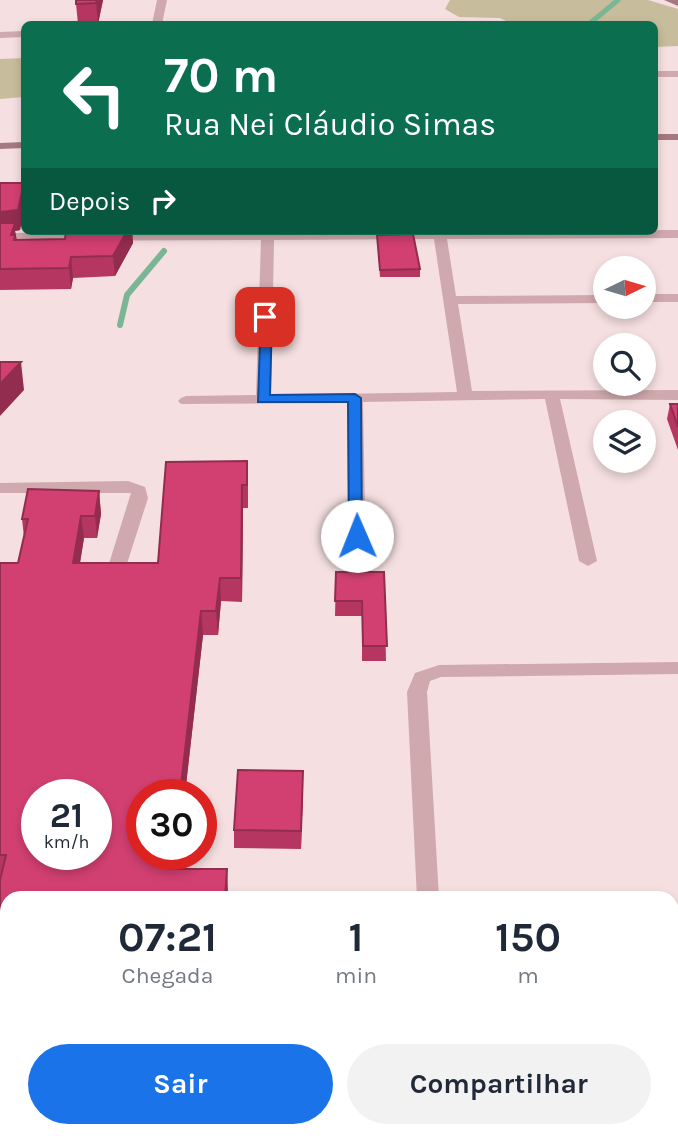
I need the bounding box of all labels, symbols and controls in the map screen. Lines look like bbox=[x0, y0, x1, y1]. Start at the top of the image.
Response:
text: 70 m bbox=[164, 47, 278, 104]
icon: left bbox=[49, 49, 140, 140]
text: Rua Nei Cláudio Simas bbox=[164, 106, 496, 143]
icon: right bbox=[144, 182, 182, 220]
text: Depois bbox=[49, 186, 130, 217]
north arrow bbox=[593, 256, 656, 318]
map controls bbox=[593, 256, 656, 473]
pin bbox=[235, 287, 295, 347]
icon: arrive bbox=[246, 298, 284, 336]
button: search bbox=[593, 333, 656, 396]
button: layers bbox=[593, 410, 656, 473]
position arrow bbox=[320, 499, 394, 573]
speed limit sign: 30 bbox=[126, 779, 217, 870]
text: 21 bbox=[50, 795, 83, 836]
text: km/h bbox=[44, 831, 89, 853]
text: 07:21 bbox=[118, 912, 217, 962]
text: 1 bbox=[349, 912, 364, 962]
text: 150 bbox=[495, 912, 561, 962]
text: Chegada bbox=[122, 962, 213, 989]
text: min bbox=[335, 962, 377, 989]
text: m bbox=[517, 962, 539, 989]
button: Sair bbox=[28, 1044, 333, 1124]
button: Compartilhar bbox=[347, 1044, 651, 1124]

